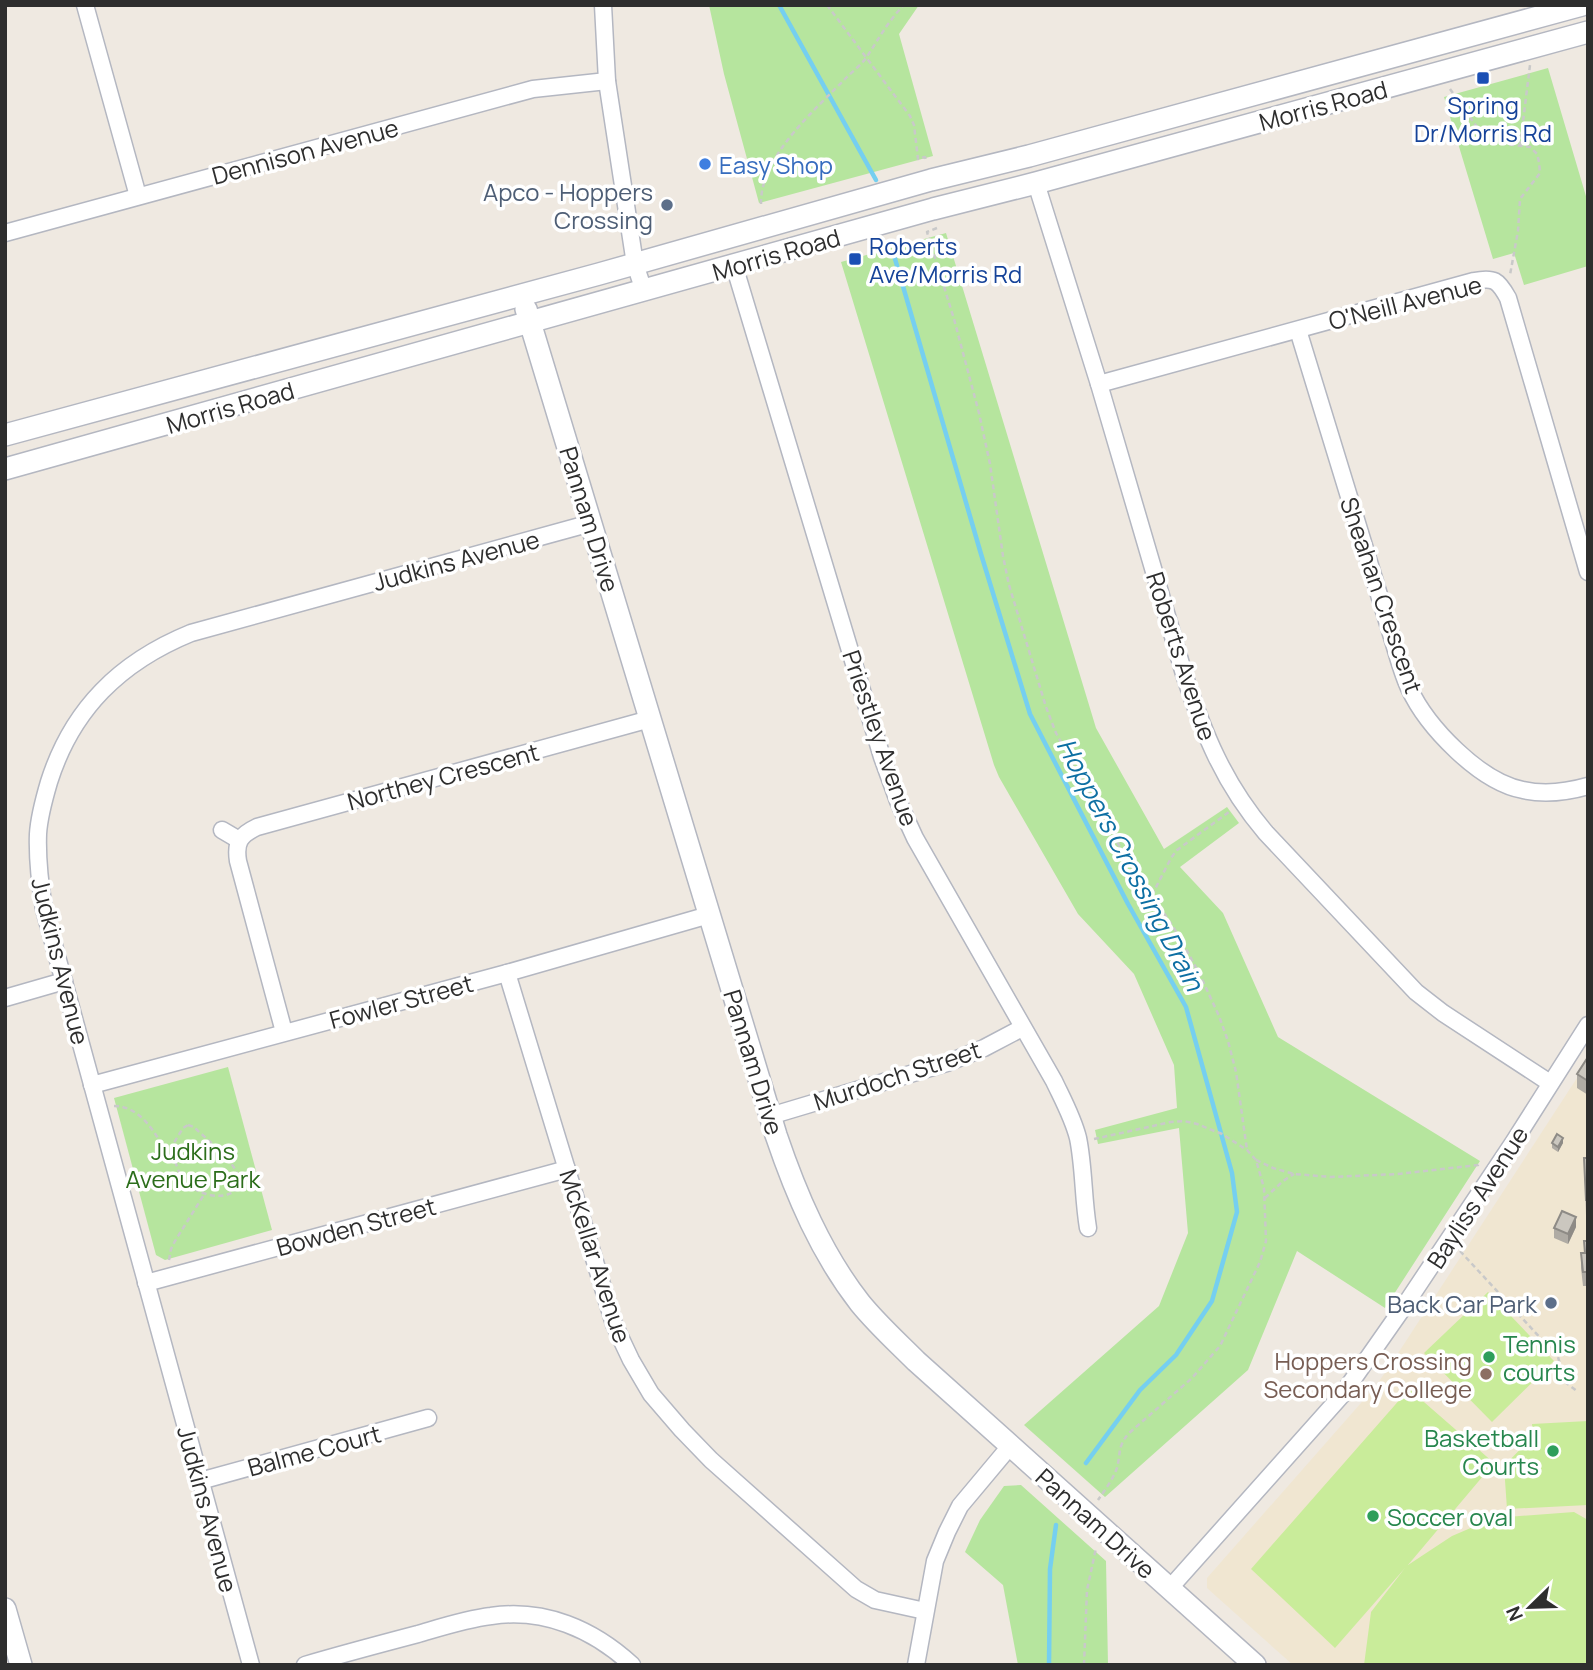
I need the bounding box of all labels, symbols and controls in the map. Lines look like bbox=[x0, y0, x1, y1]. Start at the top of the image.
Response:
marker: Spring Dr/Morris Rd bbox=[1475, 70, 1491, 86]
street label: Morris Road bbox=[1255, 72, 1391, 138]
place label: Spring Dr/Morris Rd bbox=[1414, 88, 1552, 149]
street label: Dennison Avenue bbox=[208, 110, 402, 192]
place label: Easy Shop bbox=[719, 148, 833, 181]
marker: Easy Shop bbox=[697, 156, 713, 172]
place label: Apco - Hoppers Crossing bbox=[483, 175, 653, 236]
marker: Apco - Hoppers Crossing bbox=[659, 197, 675, 213]
street label: Morris Road bbox=[708, 220, 844, 288]
place label: Roberts Ave/Morris Rd bbox=[869, 229, 1022, 290]
marker: Roberts Ave/Morris Rd bbox=[847, 251, 863, 267]
street label: O'Neill Avenue bbox=[1325, 267, 1485, 337]
street label: Morris Road bbox=[162, 373, 298, 441]
street label: Pannam Drive bbox=[552, 442, 628, 596]
street label: Sheahan Crescent bbox=[1333, 492, 1431, 698]
street label: Judkins Avenue bbox=[369, 522, 543, 598]
street label: Roberts Avenue bbox=[1139, 567, 1225, 745]
street label: Priestley Avenue bbox=[835, 646, 927, 830]
water label: Hoppers Crossing Drain bbox=[1049, 731, 1214, 998]
street label: Northey Crescent bbox=[344, 735, 542, 817]
street label: Judkins Avenue bbox=[24, 874, 98, 1048]
street label: Fowler Street bbox=[326, 966, 476, 1036]
street label: Pannam Drive bbox=[716, 985, 792, 1139]
street label: Murdoch Street bbox=[809, 1032, 985, 1118]
street label: Bayliss Avenue bbox=[1419, 1120, 1535, 1274]
park label: Judkins Avenue Park bbox=[126, 1134, 261, 1195]
street label: McKellar Avenue bbox=[552, 1165, 640, 1347]
street label: Bowden Street bbox=[273, 1189, 439, 1263]
place label: Back Car Park bbox=[1387, 1287, 1538, 1320]
marker: Back Car Park bbox=[1543, 1295, 1559, 1311]
place label: Tennis courts bbox=[1503, 1327, 1576, 1388]
place label: Hoppers Crossing Secondary College bbox=[1264, 1344, 1472, 1405]
marker: Tennis courts bbox=[1481, 1349, 1497, 1365]
marker: Hoppers Crossing Secondary College bbox=[1478, 1366, 1494, 1382]
street label: Balme Court bbox=[244, 1416, 384, 1484]
place label: Basketball Courts bbox=[1424, 1421, 1539, 1482]
street label: Judkins Avenue bbox=[170, 1422, 246, 1596]
marker: Basketball Courts bbox=[1545, 1443, 1561, 1459]
street label: Pannam Drive bbox=[1029, 1460, 1163, 1586]
place label: Soccer oval bbox=[1387, 1500, 1513, 1533]
marker: Soccer oval bbox=[1365, 1508, 1381, 1524]
north arrow bbox=[1495, 1572, 1565, 1642]
text: N bbox=[1500, 1602, 1529, 1625]

